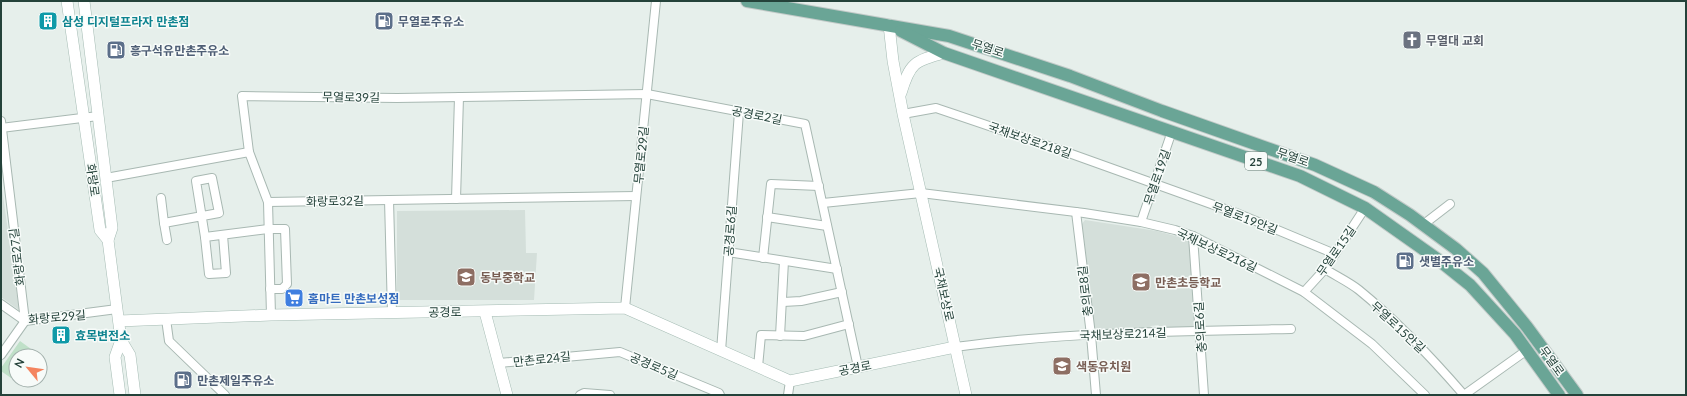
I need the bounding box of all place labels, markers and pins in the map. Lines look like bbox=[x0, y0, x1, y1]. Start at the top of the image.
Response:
building icon: 삼성 디지털프라자 만촌점 bbox=[37, 10, 59, 32]
fuel station icon: 무열로주유소 bbox=[373, 10, 395, 32]
place label: 삼성 디지털프라자 만촌점 bbox=[62, 14, 189, 29]
place label: 무열로주유소 bbox=[398, 14, 464, 29]
church icon: 무열대 교회 bbox=[1401, 29, 1423, 51]
place label: 무열대 교회 bbox=[1426, 33, 1484, 48]
fuel station icon: 흥구석유만촌주유소 bbox=[105, 39, 127, 61]
place label: 흥구석유만촌주유소 bbox=[130, 43, 229, 58]
fuel station icon: 샛별주유소 bbox=[1394, 250, 1416, 272]
place label: 샛별주유소 bbox=[1419, 254, 1474, 269]
school or university icon: 동부중학교 bbox=[455, 266, 477, 288]
place label: 동부중학교 bbox=[480, 270, 535, 285]
school or university icon: 만촌초등학교 bbox=[1130, 271, 1152, 293]
place label: 만촌초등학교 bbox=[1155, 275, 1221, 290]
supermarket icon: 홈마트 만촌보성점 bbox=[283, 287, 305, 309]
place label: 홈마트 만촌보성점 bbox=[308, 291, 399, 306]
building icon: 효목변전소 bbox=[50, 324, 72, 346]
place label: 효목변전소 bbox=[75, 328, 130, 343]
school or university icon: 색동유치원 bbox=[1051, 355, 1073, 377]
place label: 색동유치원 bbox=[1076, 359, 1131, 374]
fuel station icon: 만촌제일주유소 bbox=[172, 369, 194, 391]
place label: 만촌제일주유소 bbox=[197, 373, 274, 388]

